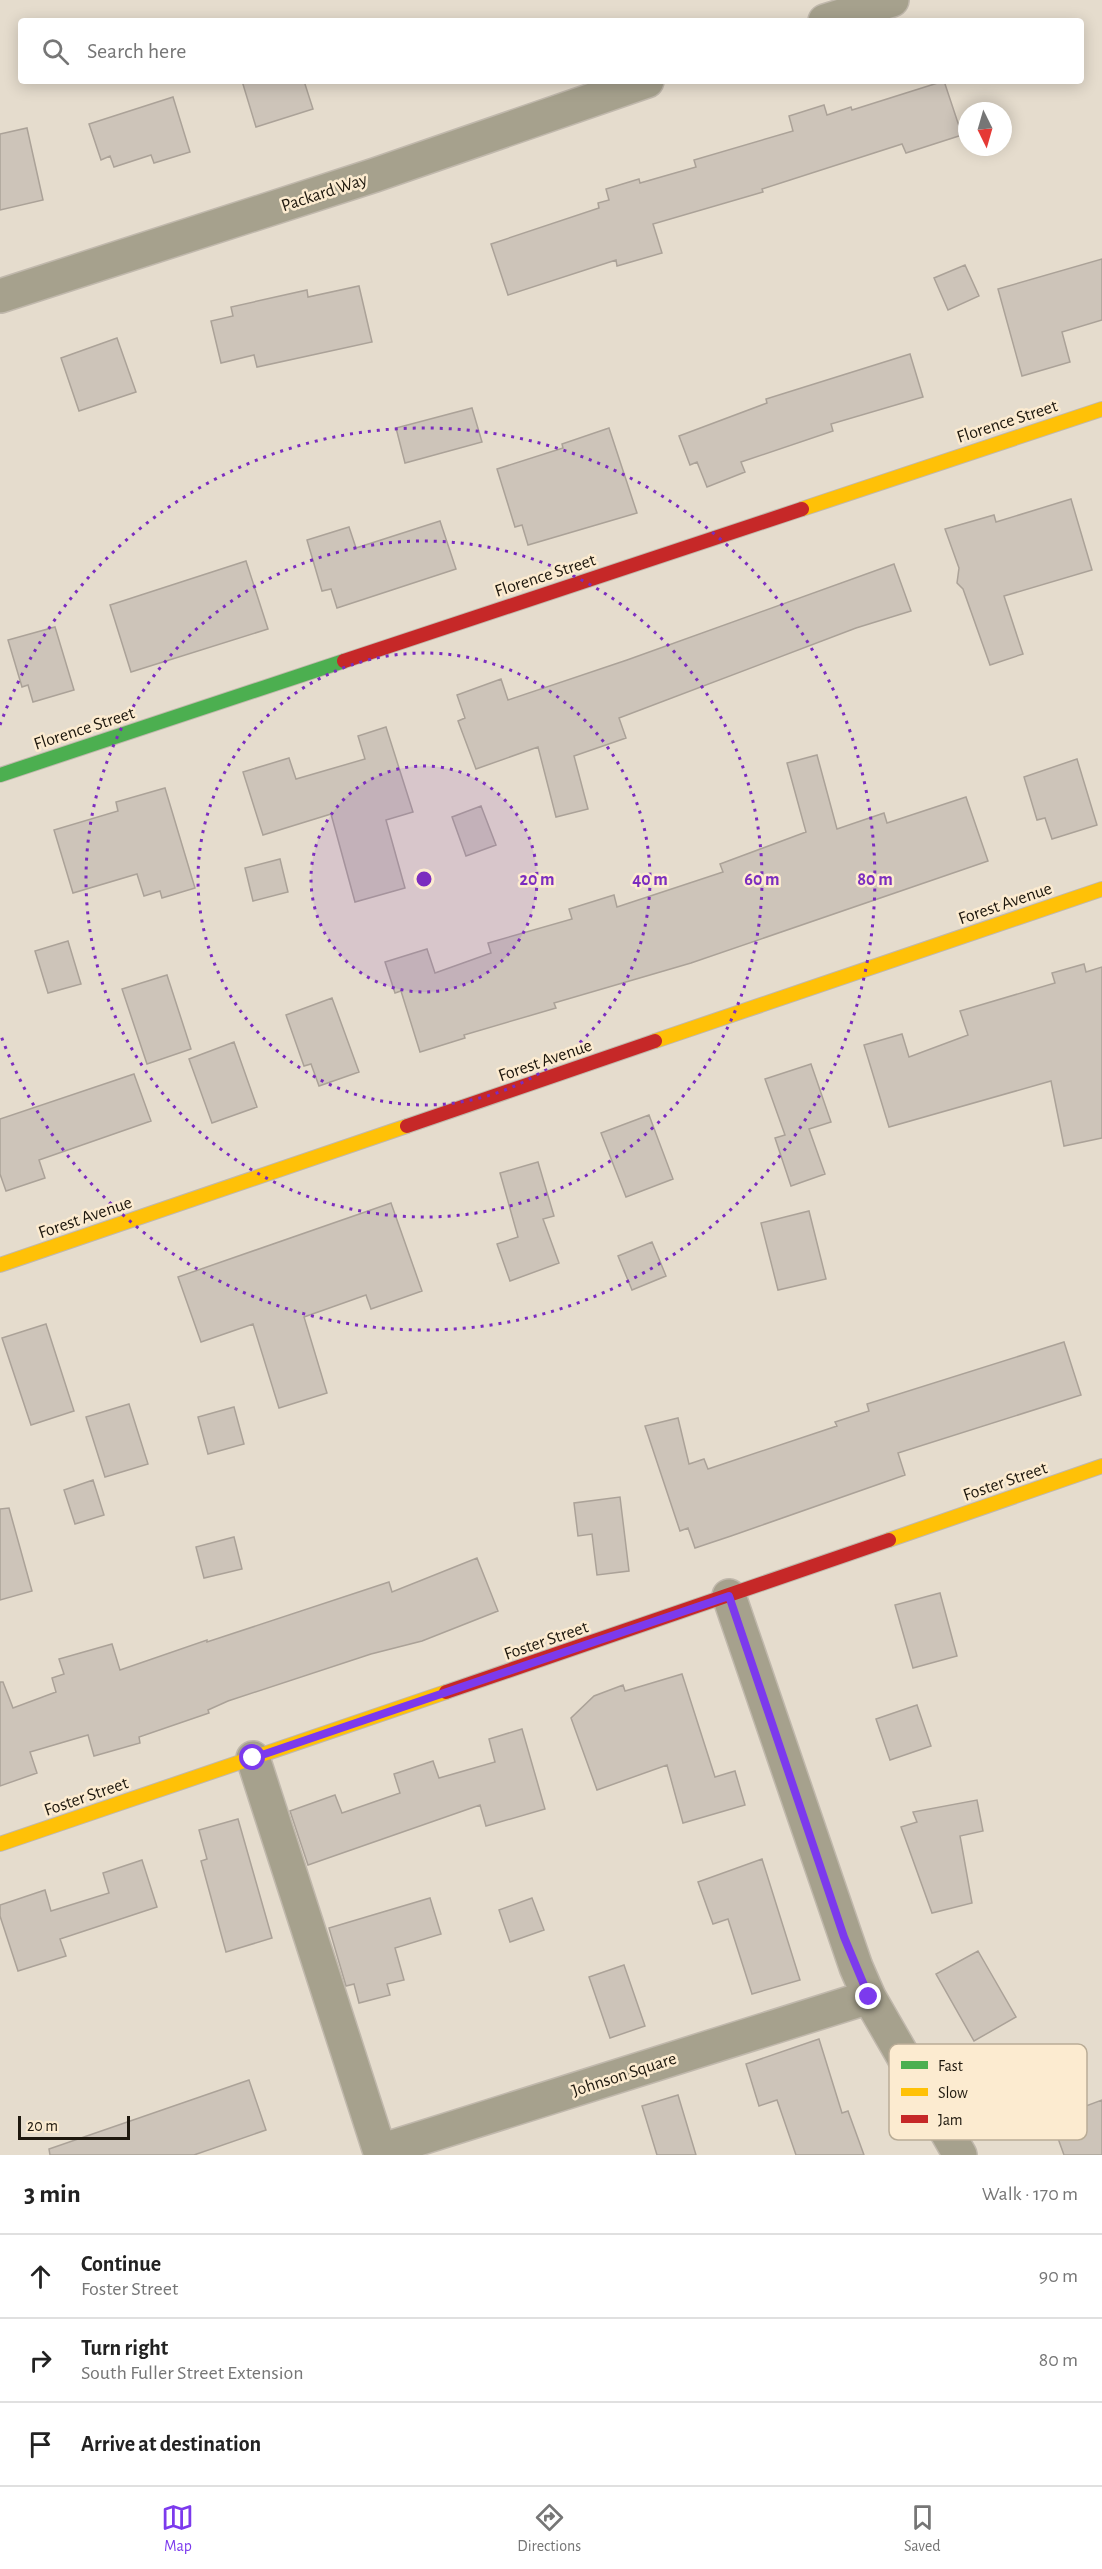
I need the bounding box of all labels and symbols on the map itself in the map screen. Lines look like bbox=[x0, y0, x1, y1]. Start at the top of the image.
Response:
north arrow bbox=[958, 102, 1012, 156]
street label: Packard Way bbox=[279, 171, 370, 215]
street label: Florence Street bbox=[955, 397, 1060, 447]
street label: Florence Street bbox=[493, 551, 598, 601]
street label: Florence Street bbox=[32, 704, 137, 754]
centre of rings bbox=[414, 869, 434, 889]
text: 20 m bbox=[519, 871, 555, 889]
text: 40 m bbox=[632, 871, 668, 889]
text: 60 m bbox=[744, 871, 780, 889]
text: 80 m bbox=[857, 871, 893, 889]
street label: Forest Avenue bbox=[956, 880, 1054, 928]
street label: Forest Avenue bbox=[496, 1037, 594, 1085]
street label: Forest Avenue bbox=[36, 1194, 134, 1242]
street label: Foster Street bbox=[961, 1459, 1050, 1505]
street label: Foster Street bbox=[502, 1618, 591, 1664]
route start bbox=[239, 1744, 265, 1770]
street label: Foster Street bbox=[42, 1774, 131, 1820]
route end bbox=[855, 1983, 881, 2009]
legend bbox=[889, 2044, 1087, 2140]
street label: Johnson Square bbox=[570, 2050, 679, 2100]
text: Fast bbox=[938, 2058, 963, 2074]
text: Slow bbox=[938, 2085, 968, 2101]
text: Jam bbox=[938, 2112, 963, 2128]
scale bar bbox=[18, 2113, 130, 2140]

